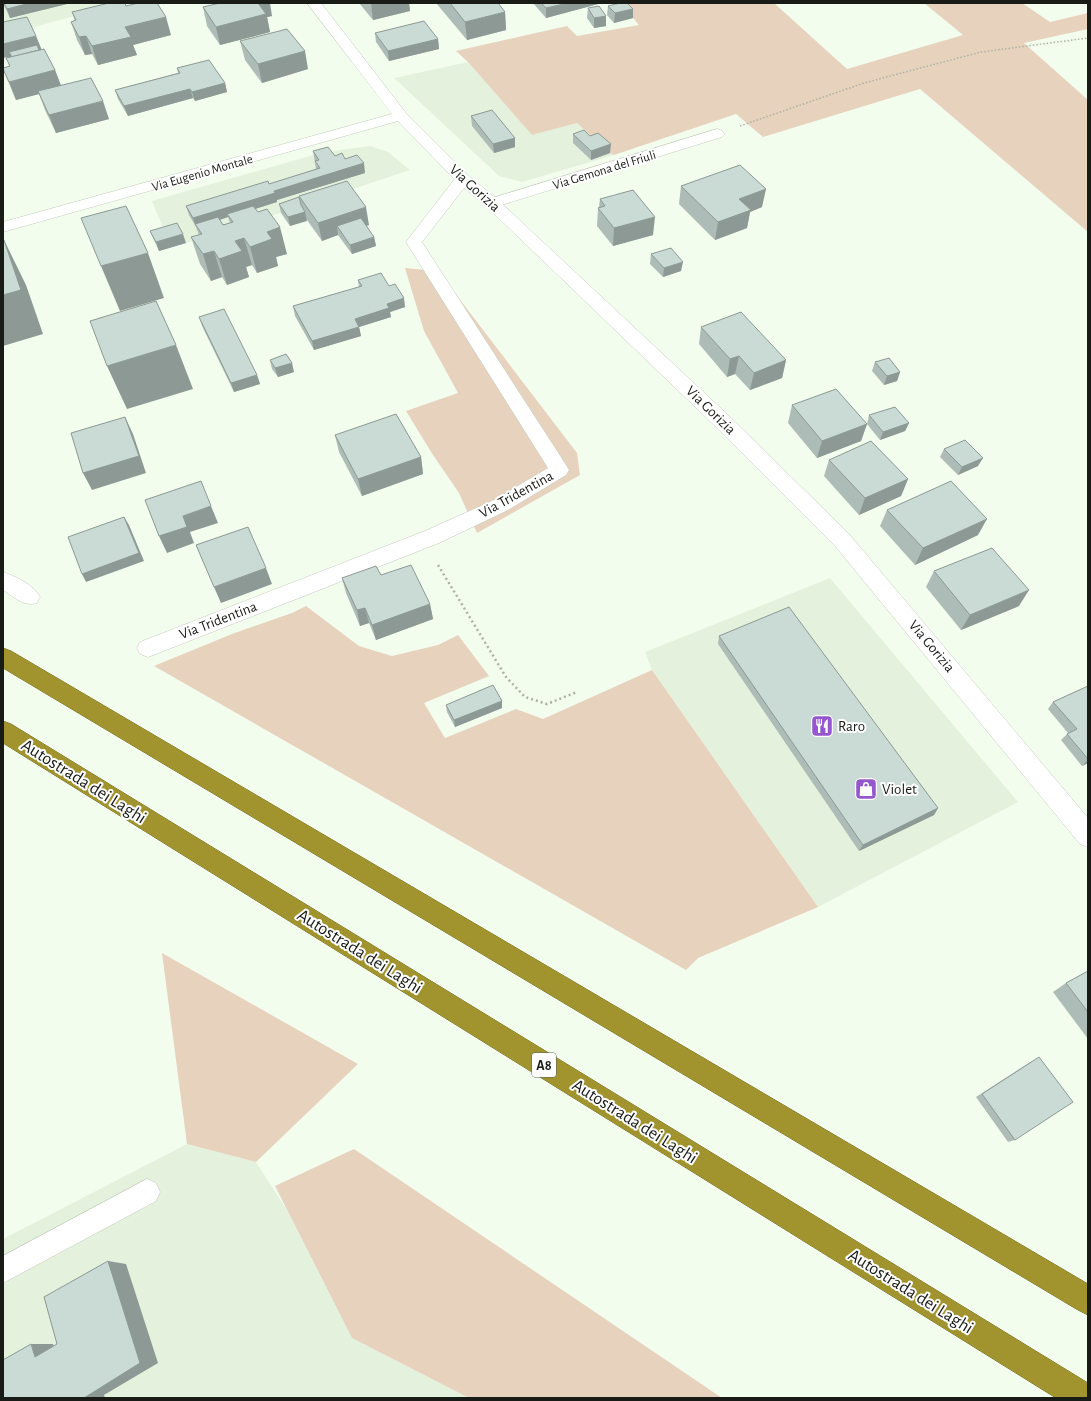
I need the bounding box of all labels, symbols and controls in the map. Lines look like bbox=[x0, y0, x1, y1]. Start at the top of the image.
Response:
street label: Via Gemona del Friuli bbox=[551, 149, 658, 192]
street label: Via Eugenio Montale bbox=[150, 153, 254, 194]
street label: Via Gorizia bbox=[446, 162, 503, 215]
street label: Via Gorizia bbox=[683, 383, 738, 438]
street label: Via Tridentina bbox=[477, 468, 556, 521]
street label: Via Tridentina bbox=[177, 599, 259, 642]
street label: Via Gorizia bbox=[906, 618, 958, 675]
restaurant icon: Raro bbox=[809, 713, 835, 739]
place label: Raro bbox=[838, 719, 865, 734]
street label: Autostrada dei Laghi bbox=[18, 736, 149, 828]
shop icon: Violet bbox=[853, 776, 879, 802]
place label: Violet bbox=[882, 782, 917, 797]
street label: Autostrada dei Laghi bbox=[294, 906, 425, 998]
road number: A8 bbox=[532, 1053, 556, 1077]
street label: Autostrada dei Laghi bbox=[569, 1076, 700, 1168]
street label: Autostrada dei Laghi bbox=[845, 1246, 976, 1338]

